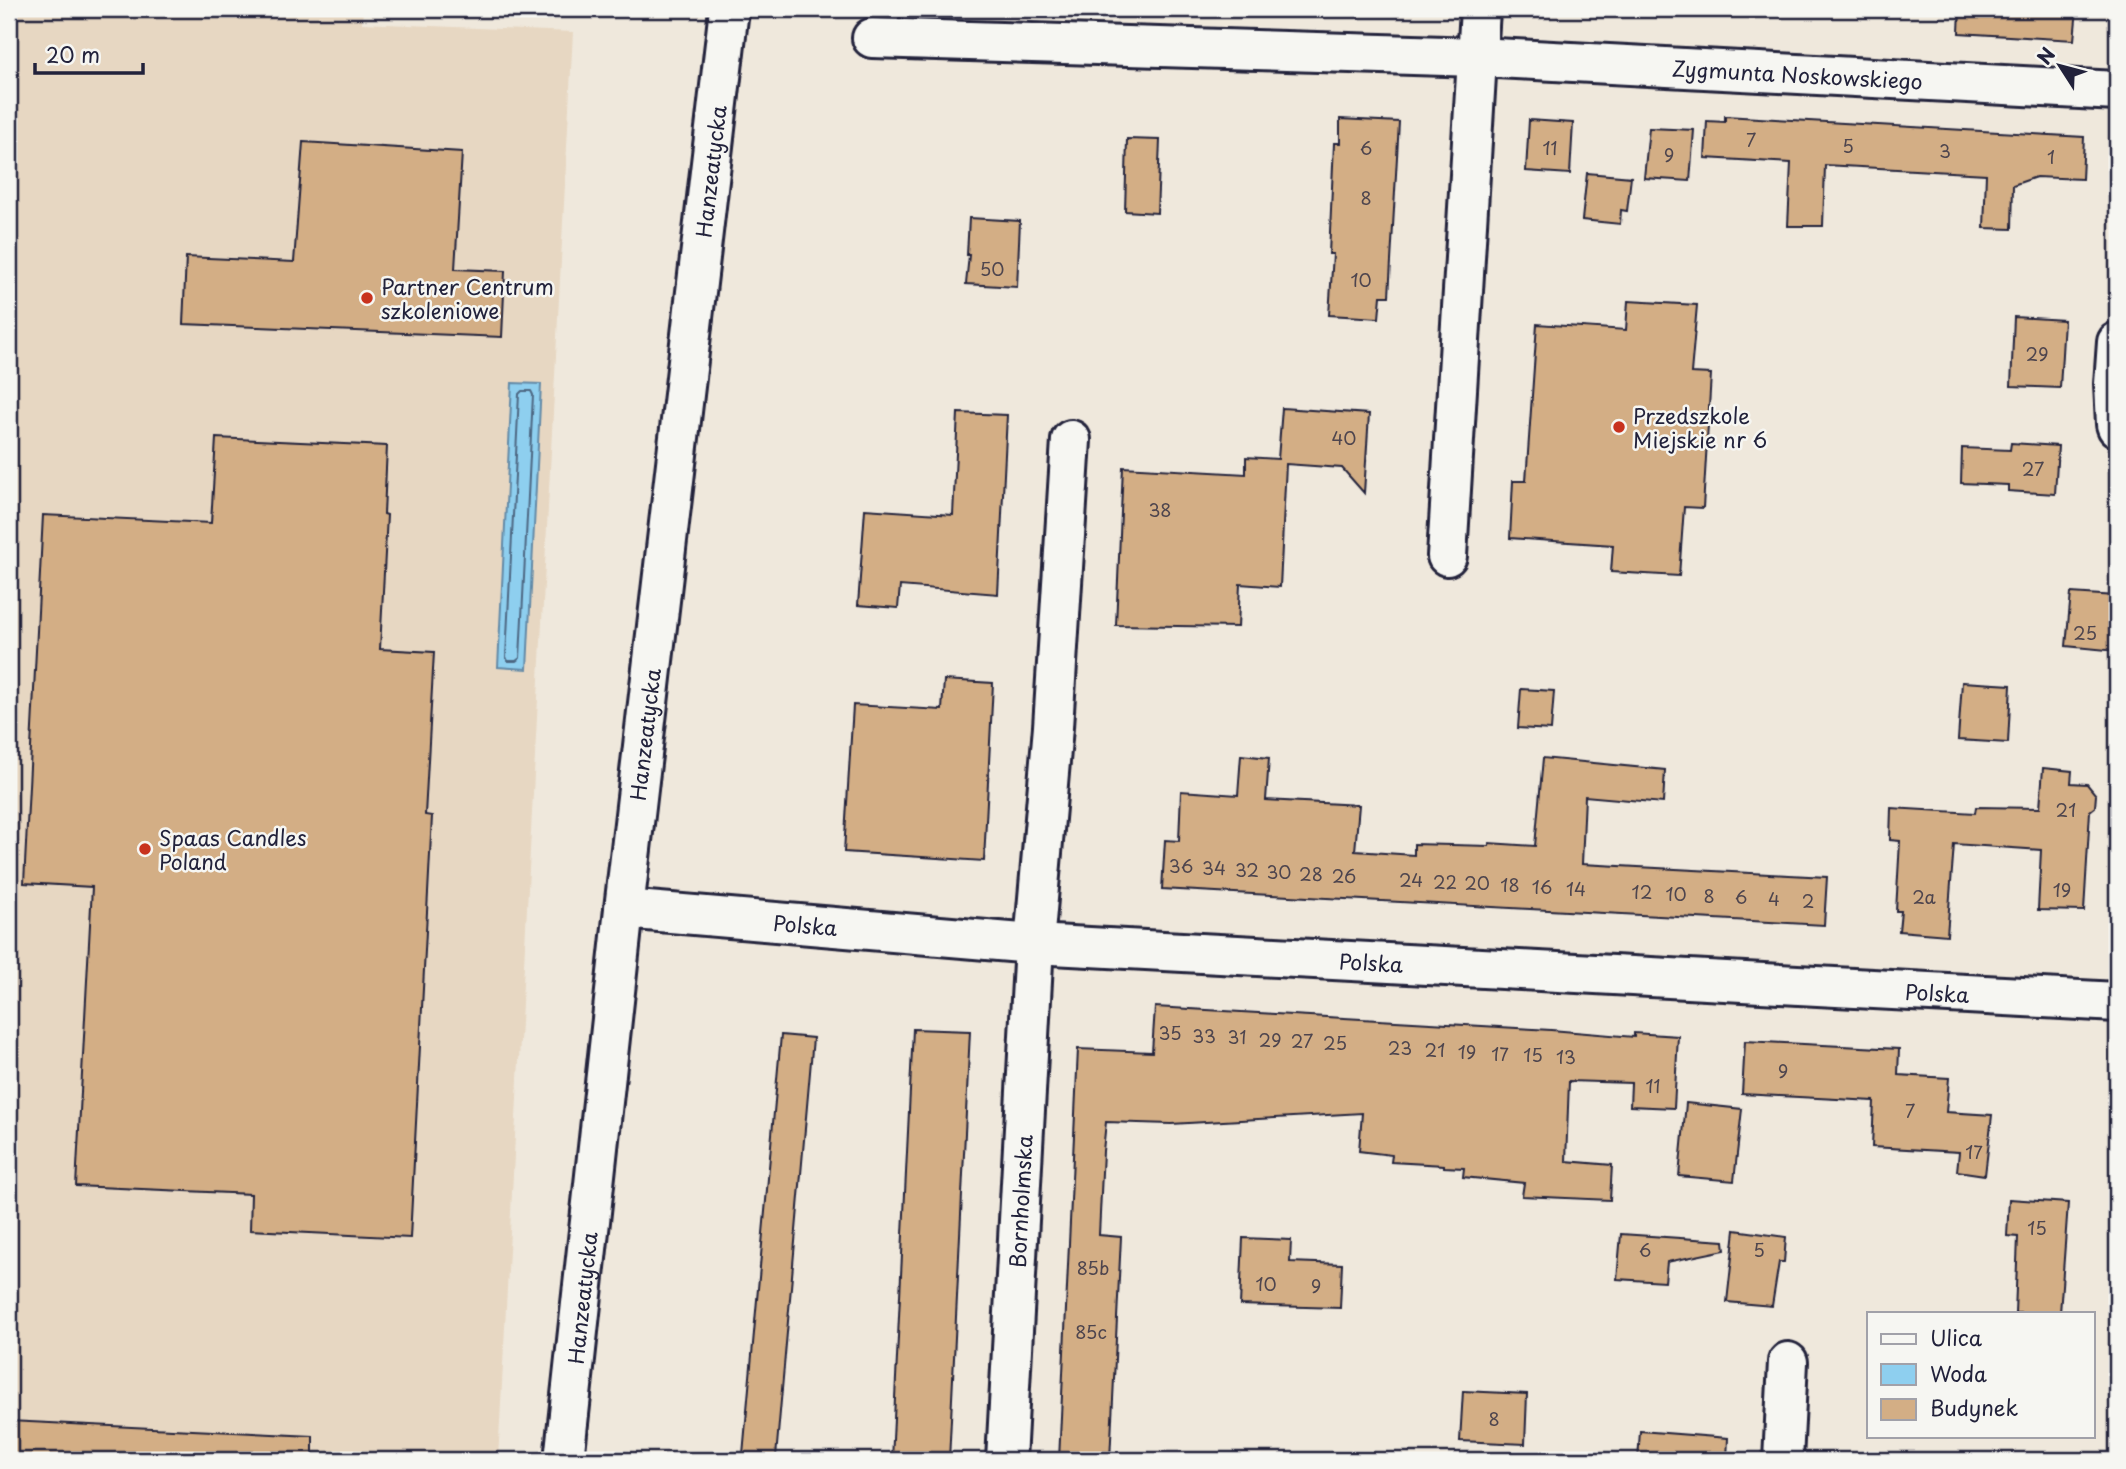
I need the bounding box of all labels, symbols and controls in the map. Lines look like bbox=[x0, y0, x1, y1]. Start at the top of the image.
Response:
scale bar bbox=[35, 32, 144, 76]
north arrow bbox=[2024, 32, 2094, 102]
text: 20 m bbox=[46, 38, 100, 70]
text: N bbox=[2030, 41, 2061, 70]
street label: Zygmunta Noskowskiego bbox=[1671, 51, 1923, 97]
street label: Hanzeatycka bbox=[686, 103, 734, 239]
house number: 7 bbox=[1746, 126, 1756, 153]
house number: 5 bbox=[1842, 132, 1854, 159]
house number: 6 bbox=[1360, 134, 1372, 161]
house number: 11 bbox=[1542, 134, 1558, 161]
house number: 3 bbox=[1939, 137, 1951, 164]
house number: 9 bbox=[1664, 141, 1674, 168]
house number: 1 bbox=[2047, 143, 2055, 170]
house number: 8 bbox=[1360, 184, 1372, 211]
house number: 50 bbox=[980, 255, 1004, 282]
house number: 10 bbox=[1350, 266, 1372, 293]
place label: Partner Centrum szkoleniowe bbox=[381, 270, 554, 326]
marker: Partner Centrum szkoleniowe bbox=[359, 290, 375, 306]
house number: 29 bbox=[2026, 340, 2048, 367]
place label: Przedszkole Miejskie nr 6 bbox=[1633, 399, 1767, 455]
marker: Przedszkole Miejskie nr 6 bbox=[1611, 419, 1627, 435]
house number: 40 bbox=[1331, 424, 1357, 451]
house number: 27 bbox=[2022, 455, 2044, 482]
house number: 38 bbox=[1148, 496, 1172, 523]
house number: 25 bbox=[2073, 619, 2097, 646]
street label: Hanzeatycka bbox=[621, 666, 668, 802]
house number: 21 bbox=[2056, 796, 2076, 823]
place label: Spaas Candles Poland bbox=[159, 821, 306, 877]
marker: Spaas Candles Poland bbox=[137, 841, 153, 857]
house number: 36 bbox=[1169, 852, 1193, 879]
house number: 34 bbox=[1202, 854, 1226, 881]
house number: 32 bbox=[1235, 856, 1259, 883]
house number: 30 bbox=[1266, 858, 1292, 885]
house number: 28 bbox=[1299, 860, 1323, 887]
house number: 26 bbox=[1332, 862, 1356, 889]
house number: 24 bbox=[1399, 866, 1423, 893]
house number: 22 bbox=[1433, 868, 1457, 895]
house number: 20 bbox=[1464, 869, 1490, 896]
house number: 18 bbox=[1500, 871, 1520, 898]
house number: 16 bbox=[1532, 873, 1552, 900]
house number: 14 bbox=[1566, 875, 1586, 902]
house number: 19 bbox=[2053, 876, 2071, 903]
house number: 12 bbox=[1632, 878, 1652, 905]
house number: 10 bbox=[1665, 880, 1687, 907]
house number: 8 bbox=[1703, 882, 1715, 909]
house number: 6 bbox=[1735, 883, 1747, 910]
house number: 2a bbox=[1912, 883, 1937, 910]
house number: 4 bbox=[1768, 885, 1780, 912]
house number: 2 bbox=[1802, 887, 1814, 914]
street label: Polska bbox=[772, 906, 839, 943]
street label: Polska bbox=[1338, 944, 1404, 980]
street label: Polska bbox=[1904, 975, 1970, 1010]
house number: 35 bbox=[1158, 1019, 1182, 1046]
house number: 33 bbox=[1192, 1022, 1216, 1049]
house number: 31 bbox=[1228, 1023, 1246, 1050]
house number: 29 bbox=[1259, 1026, 1281, 1053]
house number: 27 bbox=[1291, 1027, 1313, 1054]
house number: 25 bbox=[1323, 1029, 1347, 1056]
house number: 23 bbox=[1388, 1034, 1412, 1061]
house number: 21 bbox=[1425, 1036, 1445, 1063]
house number: 19 bbox=[1458, 1038, 1476, 1065]
house number: 17 bbox=[1491, 1040, 1509, 1067]
house number: 15 bbox=[1523, 1041, 1543, 1068]
house number: 13 bbox=[1556, 1043, 1576, 1070]
house number: 9 bbox=[1778, 1057, 1788, 1084]
house number: 11 bbox=[1645, 1072, 1661, 1099]
house number: 7 bbox=[1905, 1097, 1915, 1124]
street label: Bornholmska bbox=[1000, 1134, 1040, 1269]
house number: 17 bbox=[1965, 1138, 1983, 1165]
house number: 15 bbox=[2027, 1214, 2047, 1241]
street label: Hanzeatycka bbox=[559, 1230, 605, 1366]
house number: 6 bbox=[1639, 1236, 1651, 1263]
house number: 5 bbox=[1753, 1236, 1765, 1263]
house number: 85b bbox=[1077, 1254, 1109, 1281]
house number: 10 bbox=[1255, 1270, 1277, 1297]
house number: 9 bbox=[1311, 1272, 1321, 1299]
legend bbox=[1867, 1312, 2094, 1438]
house number: 85c bbox=[1075, 1318, 1107, 1345]
text: Ulica bbox=[1930, 1321, 1983, 1353]
text: Woda bbox=[1930, 1357, 1987, 1389]
text: Budynek bbox=[1930, 1391, 2019, 1423]
house number: 8 bbox=[1488, 1405, 1500, 1432]

